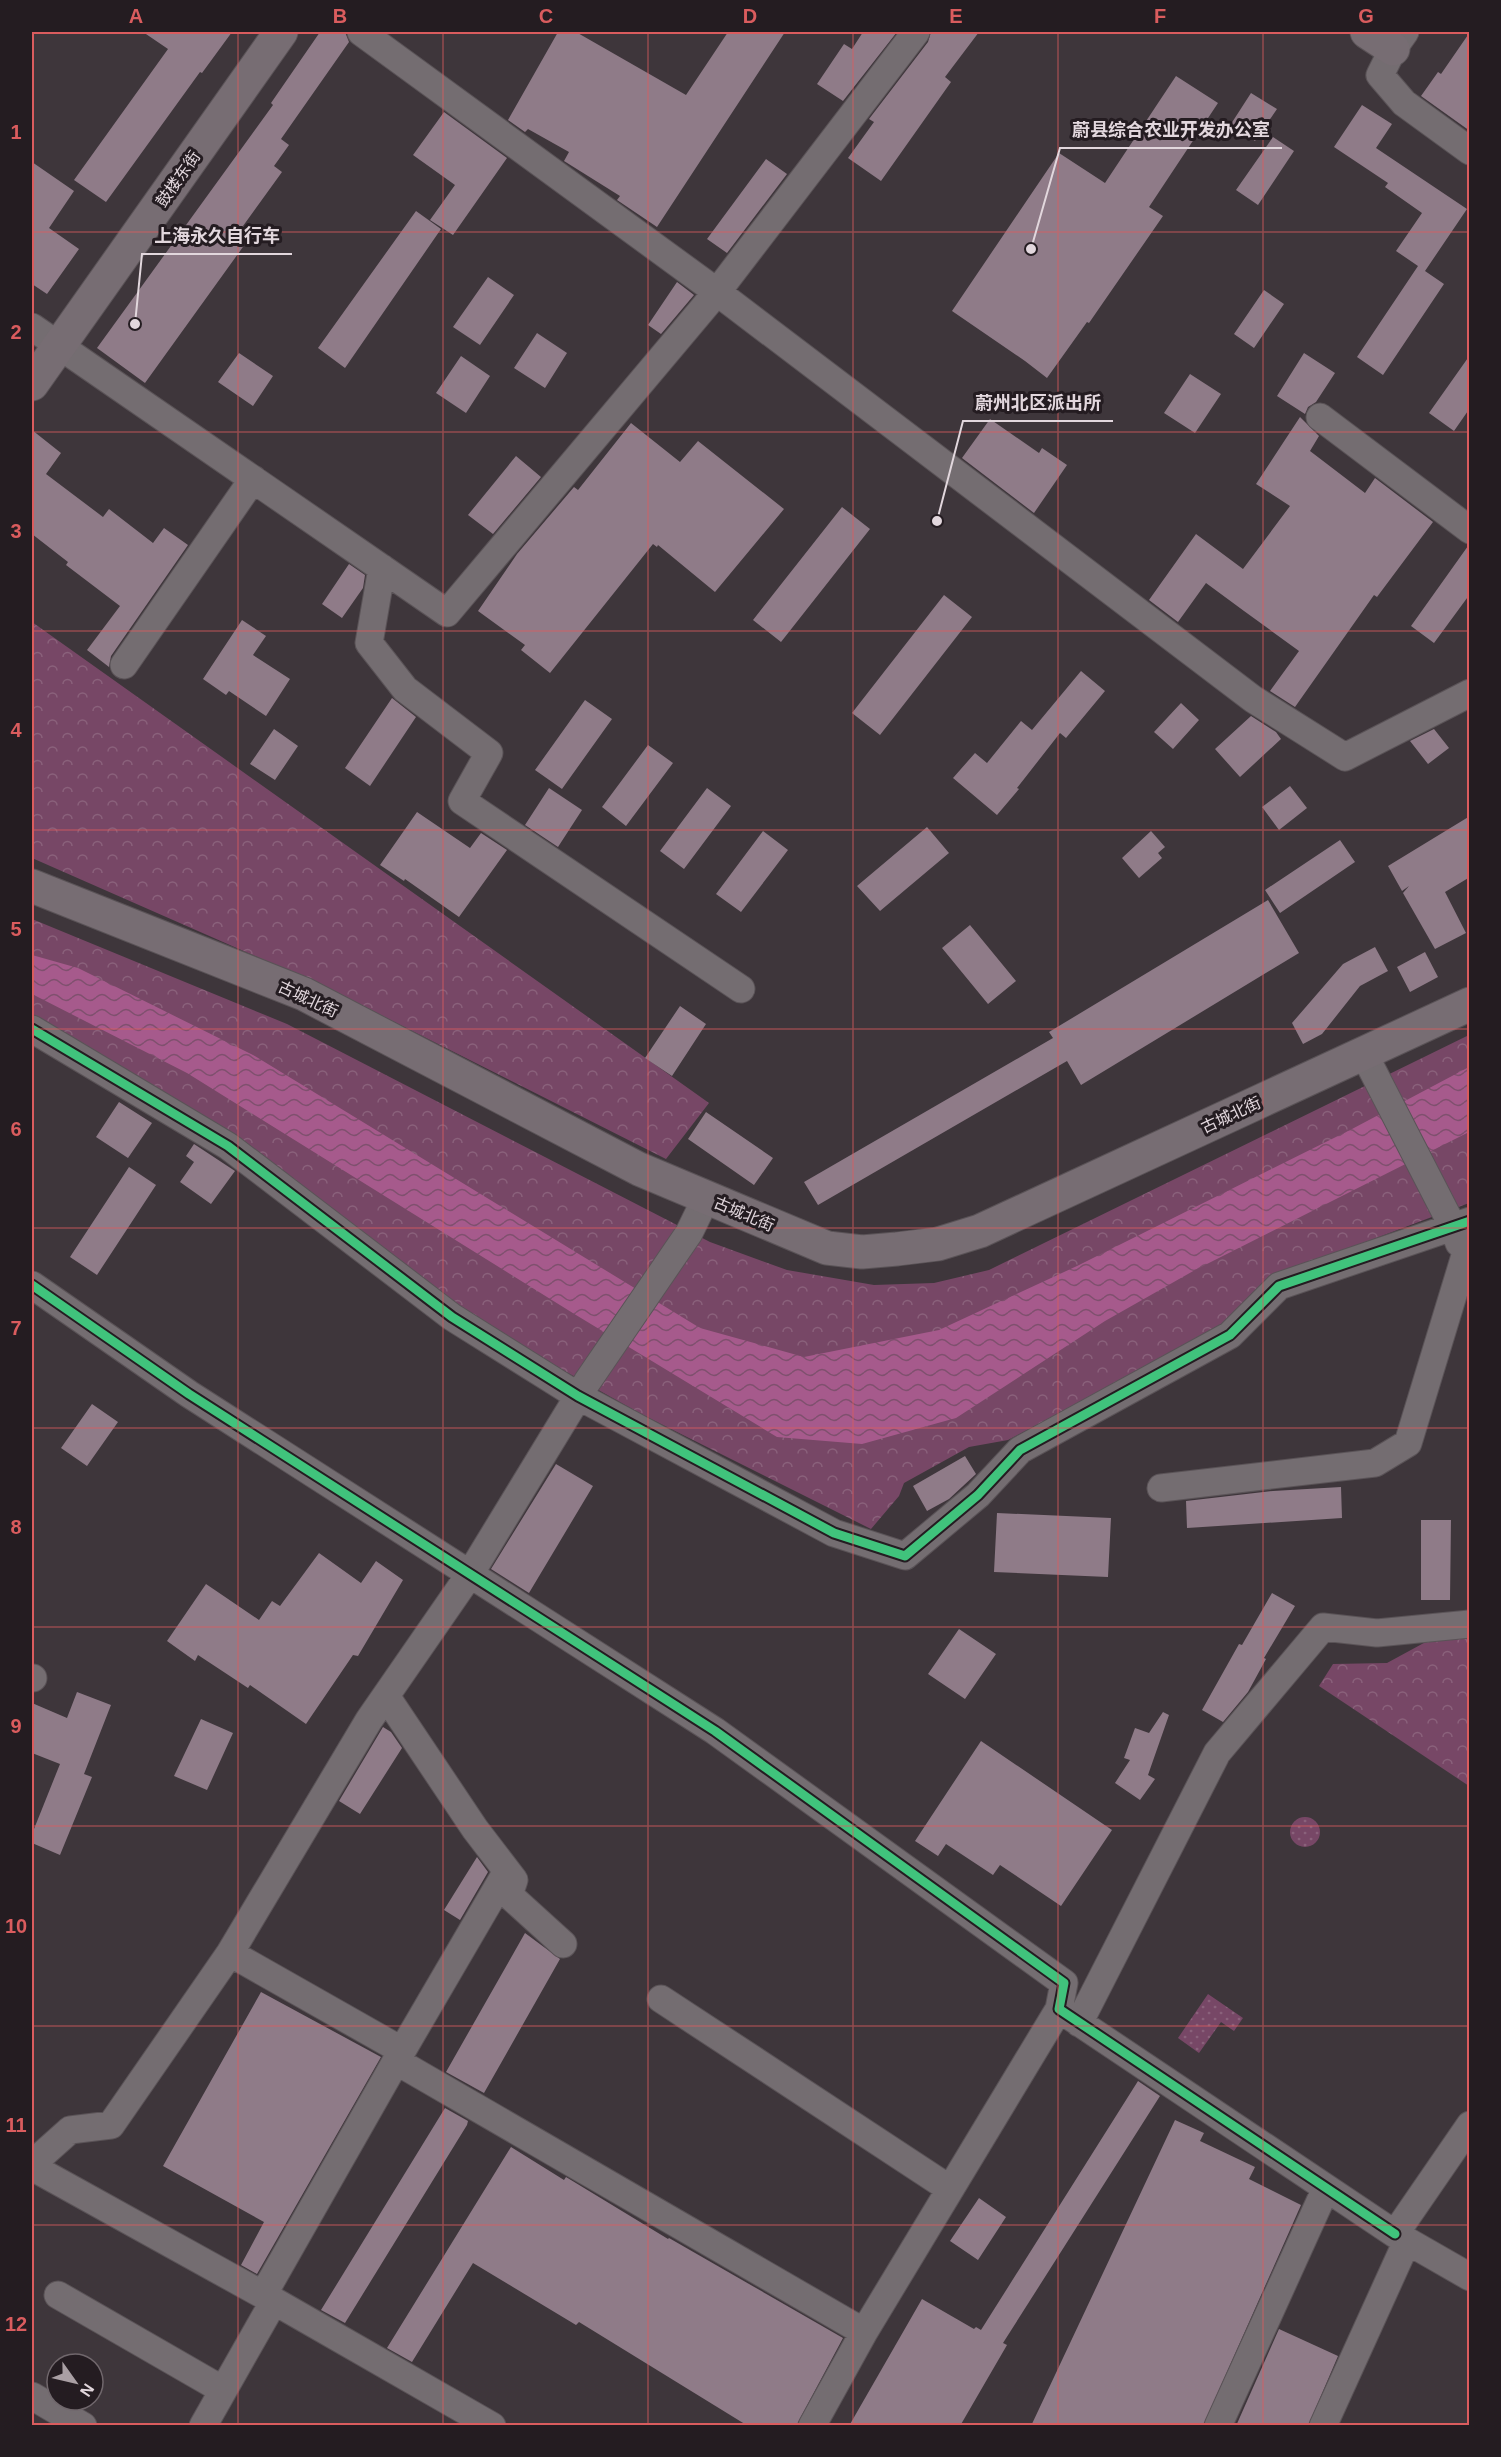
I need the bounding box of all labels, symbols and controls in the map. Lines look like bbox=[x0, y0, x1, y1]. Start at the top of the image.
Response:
text: A bbox=[129, 5, 143, 27]
text: B bbox=[333, 5, 347, 27]
text: C bbox=[539, 5, 553, 27]
text: D bbox=[743, 5, 757, 27]
text: E bbox=[949, 5, 963, 27]
text: F bbox=[1154, 5, 1166, 27]
text: G bbox=[1358, 5, 1374, 27]
callout: 蔚县综合农业开发办公室 bbox=[1060, 112, 1282, 148]
text: 蔚县综合农业开发办公室 bbox=[1072, 120, 1270, 140]
text: 1 bbox=[10, 121, 22, 143]
street label: 鼓楼东街 bbox=[153, 148, 203, 210]
callout: 上海永久自行车 bbox=[142, 218, 292, 254]
text: 上海永久自行车 bbox=[154, 225, 280, 246]
text: 2 bbox=[10, 321, 22, 343]
callout: 蔚州北区派出所 bbox=[963, 385, 1113, 421]
text: 蔚州北区派出所 bbox=[975, 393, 1101, 413]
text: 3 bbox=[10, 520, 22, 542]
text: 4 bbox=[10, 719, 22, 741]
text: 5 bbox=[10, 918, 22, 940]
street label: 古城北街 bbox=[275, 978, 341, 1020]
street label: 古城北街 bbox=[1198, 1094, 1264, 1136]
text: 6 bbox=[10, 1118, 22, 1140]
street label: 古城北街 bbox=[711, 1194, 777, 1234]
text: 7 bbox=[10, 1317, 22, 1339]
text: 8 bbox=[10, 1516, 22, 1538]
text: 9 bbox=[10, 1715, 22, 1737]
text: 10 bbox=[5, 1915, 27, 1937]
text: 11 bbox=[5, 2114, 27, 2136]
text: 12 bbox=[5, 2313, 27, 2335]
north arrow bbox=[45, 2352, 105, 2412]
text: N bbox=[77, 2381, 97, 2400]

